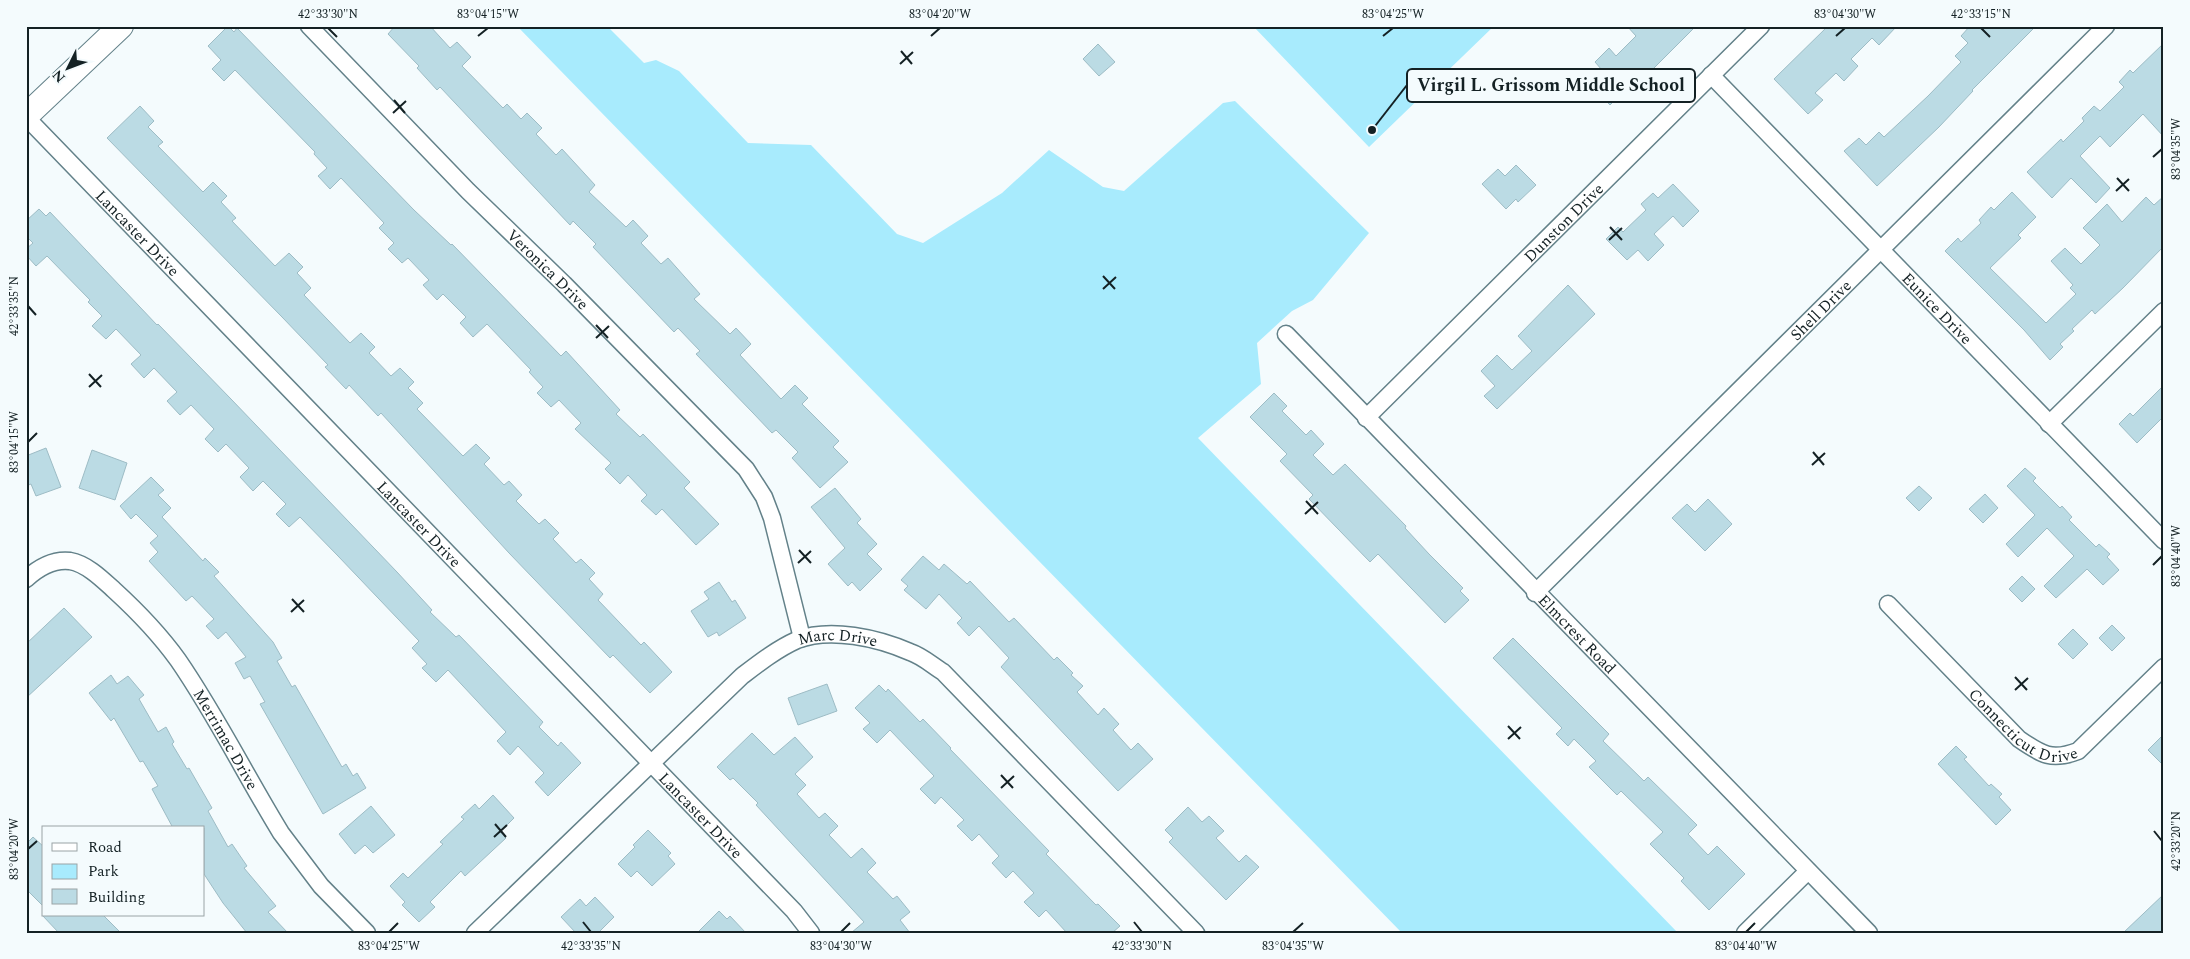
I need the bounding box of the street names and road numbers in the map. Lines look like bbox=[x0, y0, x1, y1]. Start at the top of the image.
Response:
street label: Dunston Drive bbox=[1519, 178, 1610, 268]
street label: Lancaster Drive bbox=[89, 185, 185, 282]
street label: Veronica Drive bbox=[501, 224, 594, 316]
street label: Eunice Drive bbox=[1896, 267, 1978, 350]
street label: Shell Drive bbox=[1785, 274, 1857, 347]
street label: Lancaster Drive bbox=[371, 476, 467, 573]
street label: Elmcrest Road bbox=[1532, 589, 1621, 680]
street label: Marc Drive bbox=[795, 623, 880, 653]
street label: Connecticut Drive bbox=[1963, 683, 2081, 769]
street label: Merrimac Drive bbox=[187, 684, 264, 794]
street label: Lancaster Drive bbox=[653, 767, 748, 864]

